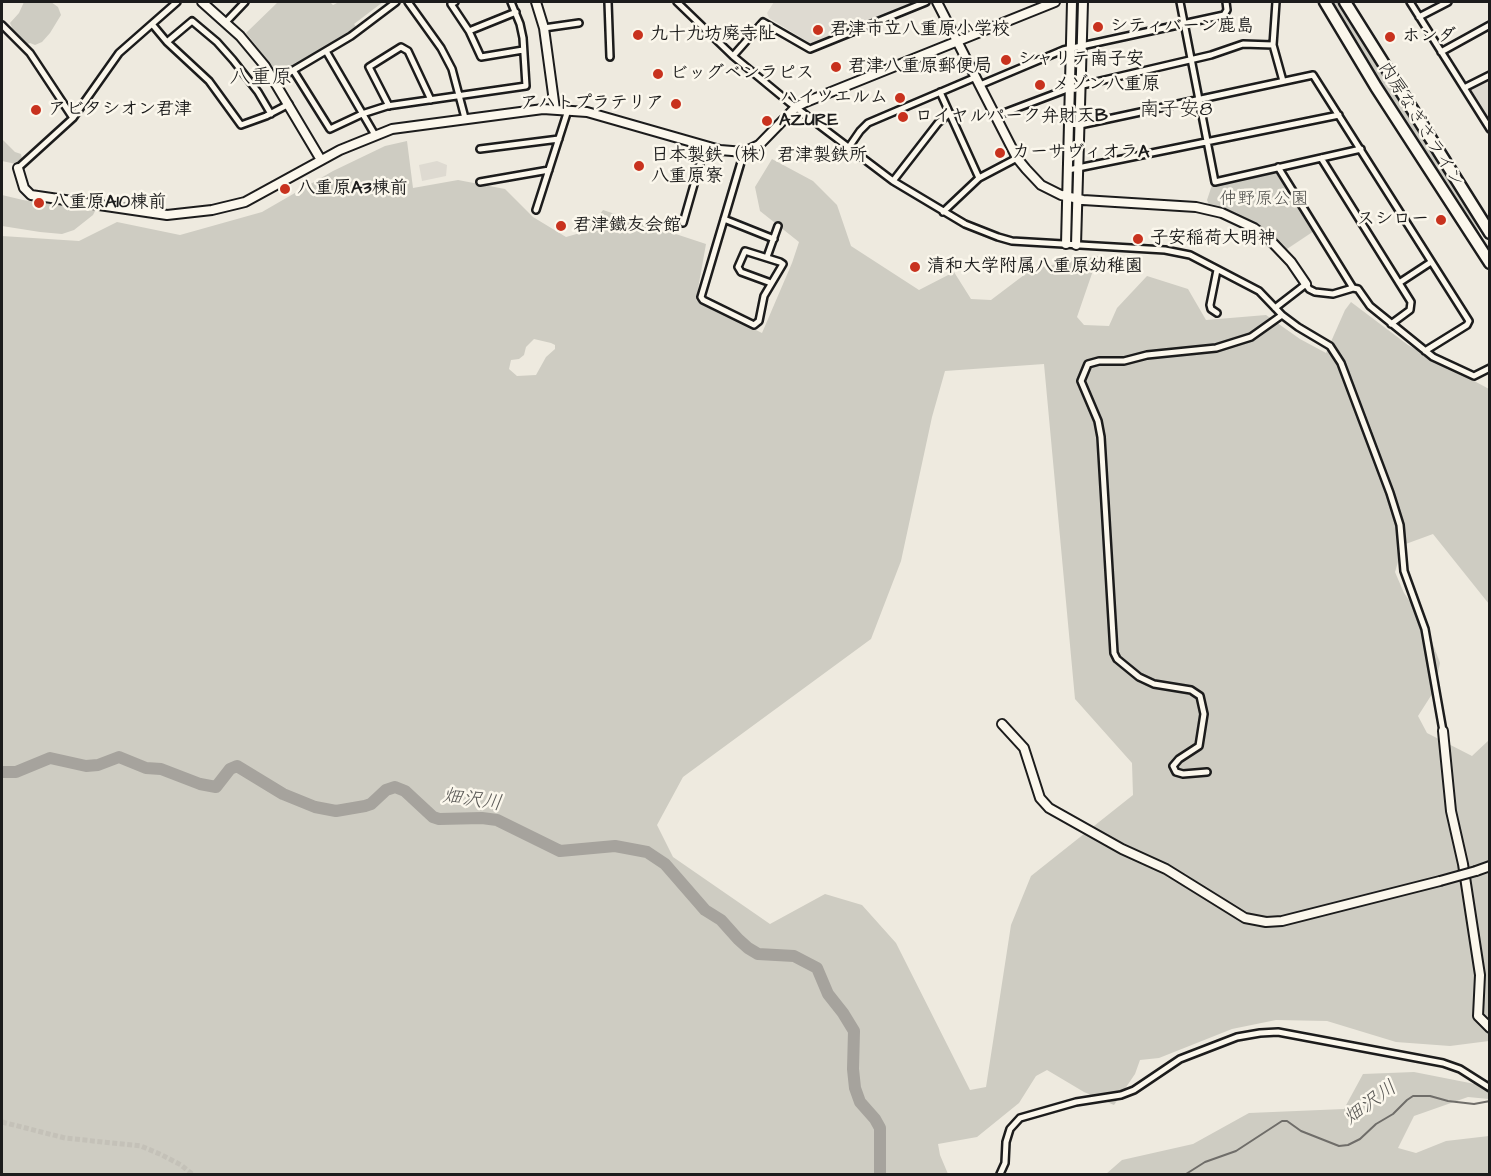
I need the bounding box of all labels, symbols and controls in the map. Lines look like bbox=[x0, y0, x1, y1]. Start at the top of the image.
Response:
place label: シティバーン鹿島 bbox=[1110, 16, 1254, 38]
place label: 君津市立八重原小学校 bbox=[830, 19, 1010, 41]
marker: シティバーン鹿島 bbox=[1091, 20, 1105, 34]
marker: 君津市立八重原小学校 bbox=[811, 23, 825, 37]
place label: 九十九坊廃寺阯 bbox=[650, 24, 776, 46]
place label: ホンダ bbox=[1402, 26, 1456, 48]
marker: 九十九坊廃寺阯 bbox=[631, 28, 645, 42]
marker: ホンダ bbox=[1383, 30, 1397, 44]
place label: シャリテ南子安 bbox=[1018, 49, 1144, 71]
marker: シャリテ南子安 bbox=[999, 53, 1013, 67]
place label: 君津八重原郵便局 bbox=[848, 56, 992, 78]
street label: 内房なぎさライン bbox=[1373, 58, 1467, 192]
marker: 君津八重原郵便局 bbox=[829, 60, 843, 74]
place label: ビッグベンラピス bbox=[670, 63, 814, 85]
district label: 八重原 bbox=[230, 66, 292, 92]
marker: ビッグベンラピス bbox=[651, 67, 665, 81]
place label: メゾン八重原 bbox=[1052, 74, 1160, 96]
marker: メゾン八重原 bbox=[1033, 78, 1047, 92]
place label: ハイツエルム bbox=[780, 87, 888, 109]
marker: ハイツエルム bbox=[893, 91, 907, 105]
place label: アハトプラテリア bbox=[520, 93, 664, 115]
marker: アハトプラテリア bbox=[669, 97, 683, 111]
place label: アビタシオン君津 bbox=[48, 99, 192, 121]
district label: 南子安8 bbox=[1140, 99, 1212, 123]
marker: アビタシオン君津 bbox=[29, 103, 43, 117]
place label: ロイヤルパーク弁財天B bbox=[915, 106, 1108, 128]
place label: AZURE bbox=[779, 110, 838, 132]
marker: ロイヤルパーク弁財天B bbox=[896, 110, 910, 124]
marker: AZURE bbox=[760, 114, 774, 128]
place label: カーサヴィオラA bbox=[1012, 142, 1150, 164]
place label: 日本製鉄（株）君津製鉄所 八重原寮 bbox=[651, 145, 867, 188]
marker: カーサヴィオラA bbox=[993, 146, 1007, 160]
marker: 日本製鉄（株）君津製鉄所 八重原寮 bbox=[632, 159, 646, 173]
place label: 八重原A3棟前 bbox=[297, 178, 408, 200]
marker: 八重原A3棟前 bbox=[278, 182, 292, 196]
park label: 仲野原公園 bbox=[1219, 189, 1309, 211]
place label: 八重原A10棟前 bbox=[51, 192, 166, 214]
marker: 八重原A10棟前 bbox=[32, 196, 46, 210]
place label: スシロー bbox=[1357, 209, 1429, 231]
marker: スシロー bbox=[1434, 213, 1448, 227]
place label: 君津鐵友会館 bbox=[573, 215, 681, 237]
marker: 君津鐵友会館 bbox=[554, 219, 568, 233]
place label: 子安稲荷大明神 bbox=[1150, 228, 1276, 250]
marker: 子安稲荷大明神 bbox=[1131, 232, 1145, 246]
place label: 清和大学附属八重原幼稚園 bbox=[927, 256, 1143, 278]
marker: 清和大学附属八重原幼稚園 bbox=[908, 260, 922, 274]
water label: 畑沢川 bbox=[441, 785, 503, 817]
water label: 畑沢川 bbox=[1340, 1077, 1402, 1131]

